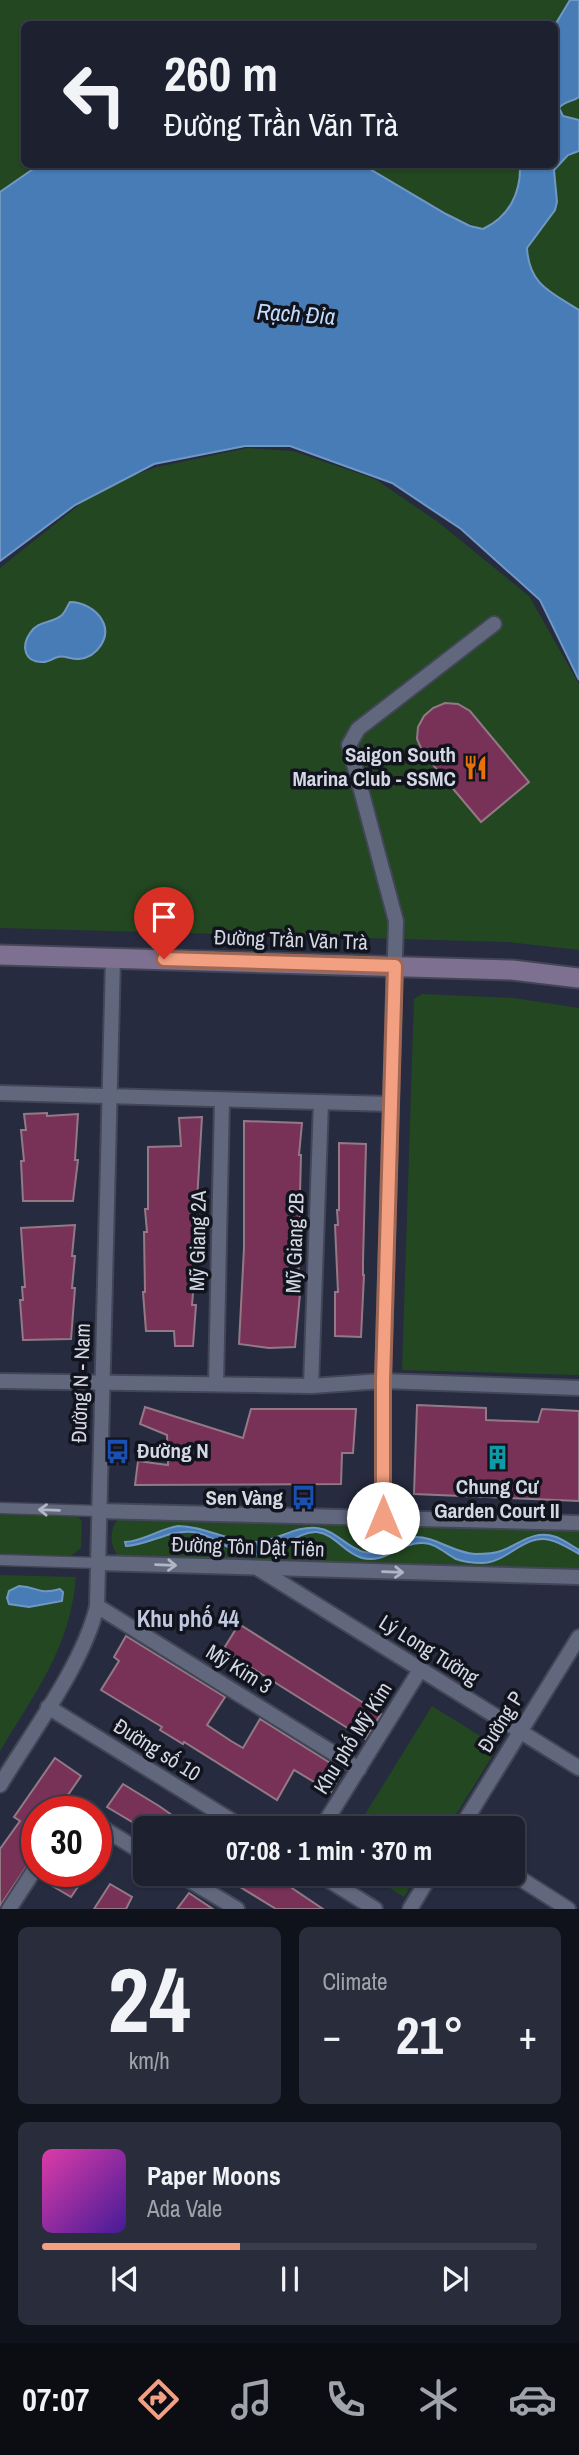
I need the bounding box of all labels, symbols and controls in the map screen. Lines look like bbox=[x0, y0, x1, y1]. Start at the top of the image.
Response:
text: 260 m bbox=[164, 40, 278, 106]
icon: left bbox=[49, 49, 140, 140]
text: Đường Trần Văn Trà bbox=[164, 103, 398, 146]
water label: Rạch Đỉa bbox=[256, 295, 336, 332]
place label: Saigon South Marina Club - SSMC bbox=[292, 740, 456, 793]
restaurant icon: Saigon South Marina Club - SSMC bbox=[462, 753, 490, 781]
pin bbox=[134, 887, 194, 959]
icon: arrive bbox=[145, 898, 183, 936]
street label: Đường Trần Văn Trà bbox=[214, 922, 369, 957]
street label: Mỹ Giang 2A bbox=[182, 1190, 213, 1291]
street label: Mỹ Giang 2B bbox=[278, 1192, 311, 1294]
street label: Đường N - Nam bbox=[64, 1323, 97, 1443]
place label: Đường N bbox=[137, 1436, 209, 1465]
bus stop icon: Đường N bbox=[103, 1437, 131, 1465]
building icon: Chung Cư Garden Court II bbox=[483, 1444, 511, 1472]
place label: Chung Cư Garden Court II bbox=[434, 1472, 560, 1525]
position arrow bbox=[346, 1481, 420, 1555]
place label: Sen Vàng bbox=[205, 1483, 283, 1512]
bus stop icon: Sen Vàng bbox=[289, 1484, 317, 1512]
one-way arrow bbox=[38, 1503, 61, 1516]
street label: Đường Tôn Dật Tiên bbox=[171, 1529, 325, 1564]
one-way arrow bbox=[154, 1558, 177, 1572]
one-way arrow bbox=[382, 1565, 405, 1578]
district label: Khu phố 44 bbox=[137, 1603, 240, 1634]
street label: Lý Long Tường bbox=[374, 1607, 485, 1692]
street label: Mỹ Kim 3 bbox=[201, 1637, 278, 1700]
street label: Khu phố Mỹ Kim bbox=[307, 1676, 399, 1799]
street label: Đường P bbox=[471, 1686, 531, 1758]
street label: Đường số 10 bbox=[108, 1711, 206, 1788]
speed limit sign: 30 bbox=[21, 1796, 112, 1887]
text: 07:08 · 1 min · 370 m bbox=[226, 1833, 432, 1868]
text: 24 bbox=[108, 1938, 191, 2060]
text: Climate bbox=[323, 1966, 387, 1997]
text: 21° bbox=[396, 2000, 464, 2070]
text: − bbox=[323, 2010, 341, 2061]
text: + bbox=[519, 2010, 537, 2061]
text: km/h bbox=[129, 2045, 170, 2076]
text: Paper Moons bbox=[147, 2158, 281, 2193]
text: Ada Vale bbox=[147, 2193, 222, 2224]
icon: previous bbox=[106, 2260, 144, 2298]
icon: pause bbox=[271, 2260, 309, 2298]
icon: next bbox=[436, 2260, 474, 2298]
icon: directions bbox=[134, 2375, 183, 2424]
icon: music bbox=[227, 2375, 276, 2424]
icon: phone bbox=[321, 2375, 370, 2424]
icon: climate bbox=[414, 2375, 463, 2424]
icon: car bbox=[508, 2375, 557, 2424]
text: 07:07 bbox=[22, 2378, 89, 2421]

